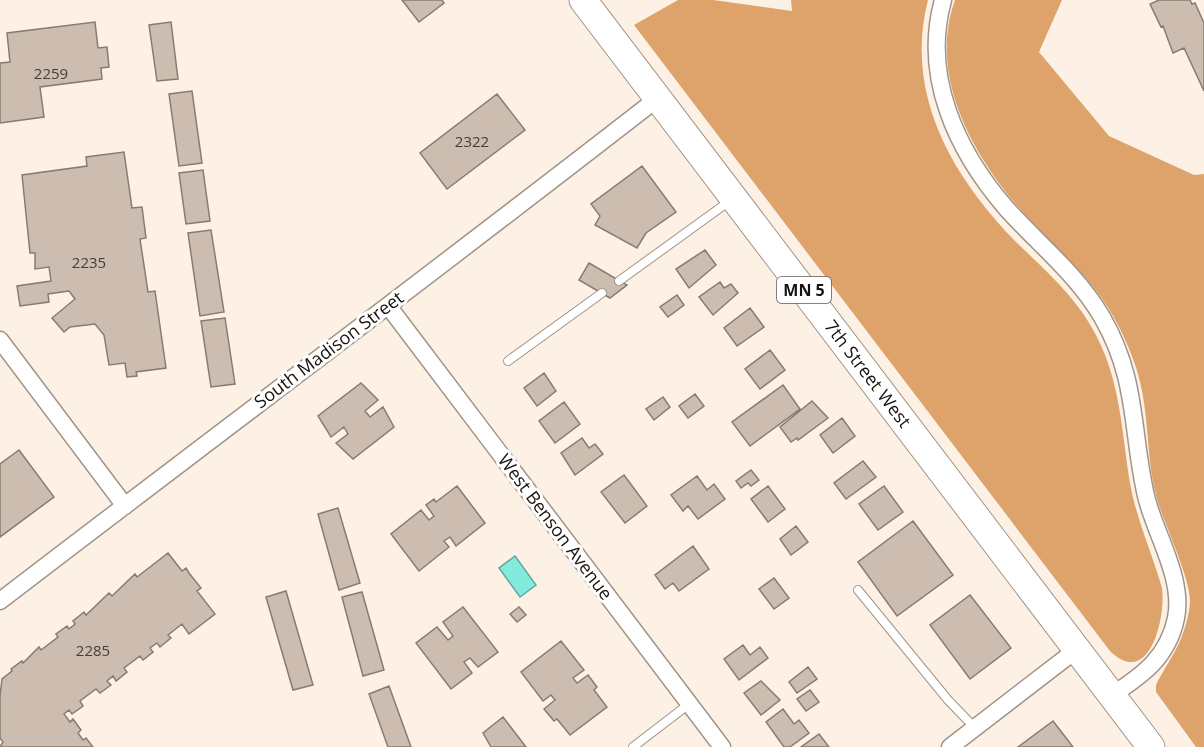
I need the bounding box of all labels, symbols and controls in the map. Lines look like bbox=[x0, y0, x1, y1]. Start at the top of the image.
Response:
house number: 2259 bbox=[34, 63, 68, 83]
house number: 2322 bbox=[455, 131, 489, 151]
house number: 2235 bbox=[72, 252, 106, 272]
road number: MN 5 bbox=[777, 277, 831, 303]
street label: South Madison Street bbox=[249, 285, 408, 413]
street label: 7th Street West bbox=[820, 315, 917, 432]
street label: West Benson Avenue bbox=[493, 449, 619, 604]
house number: 2285 bbox=[76, 640, 110, 660]

